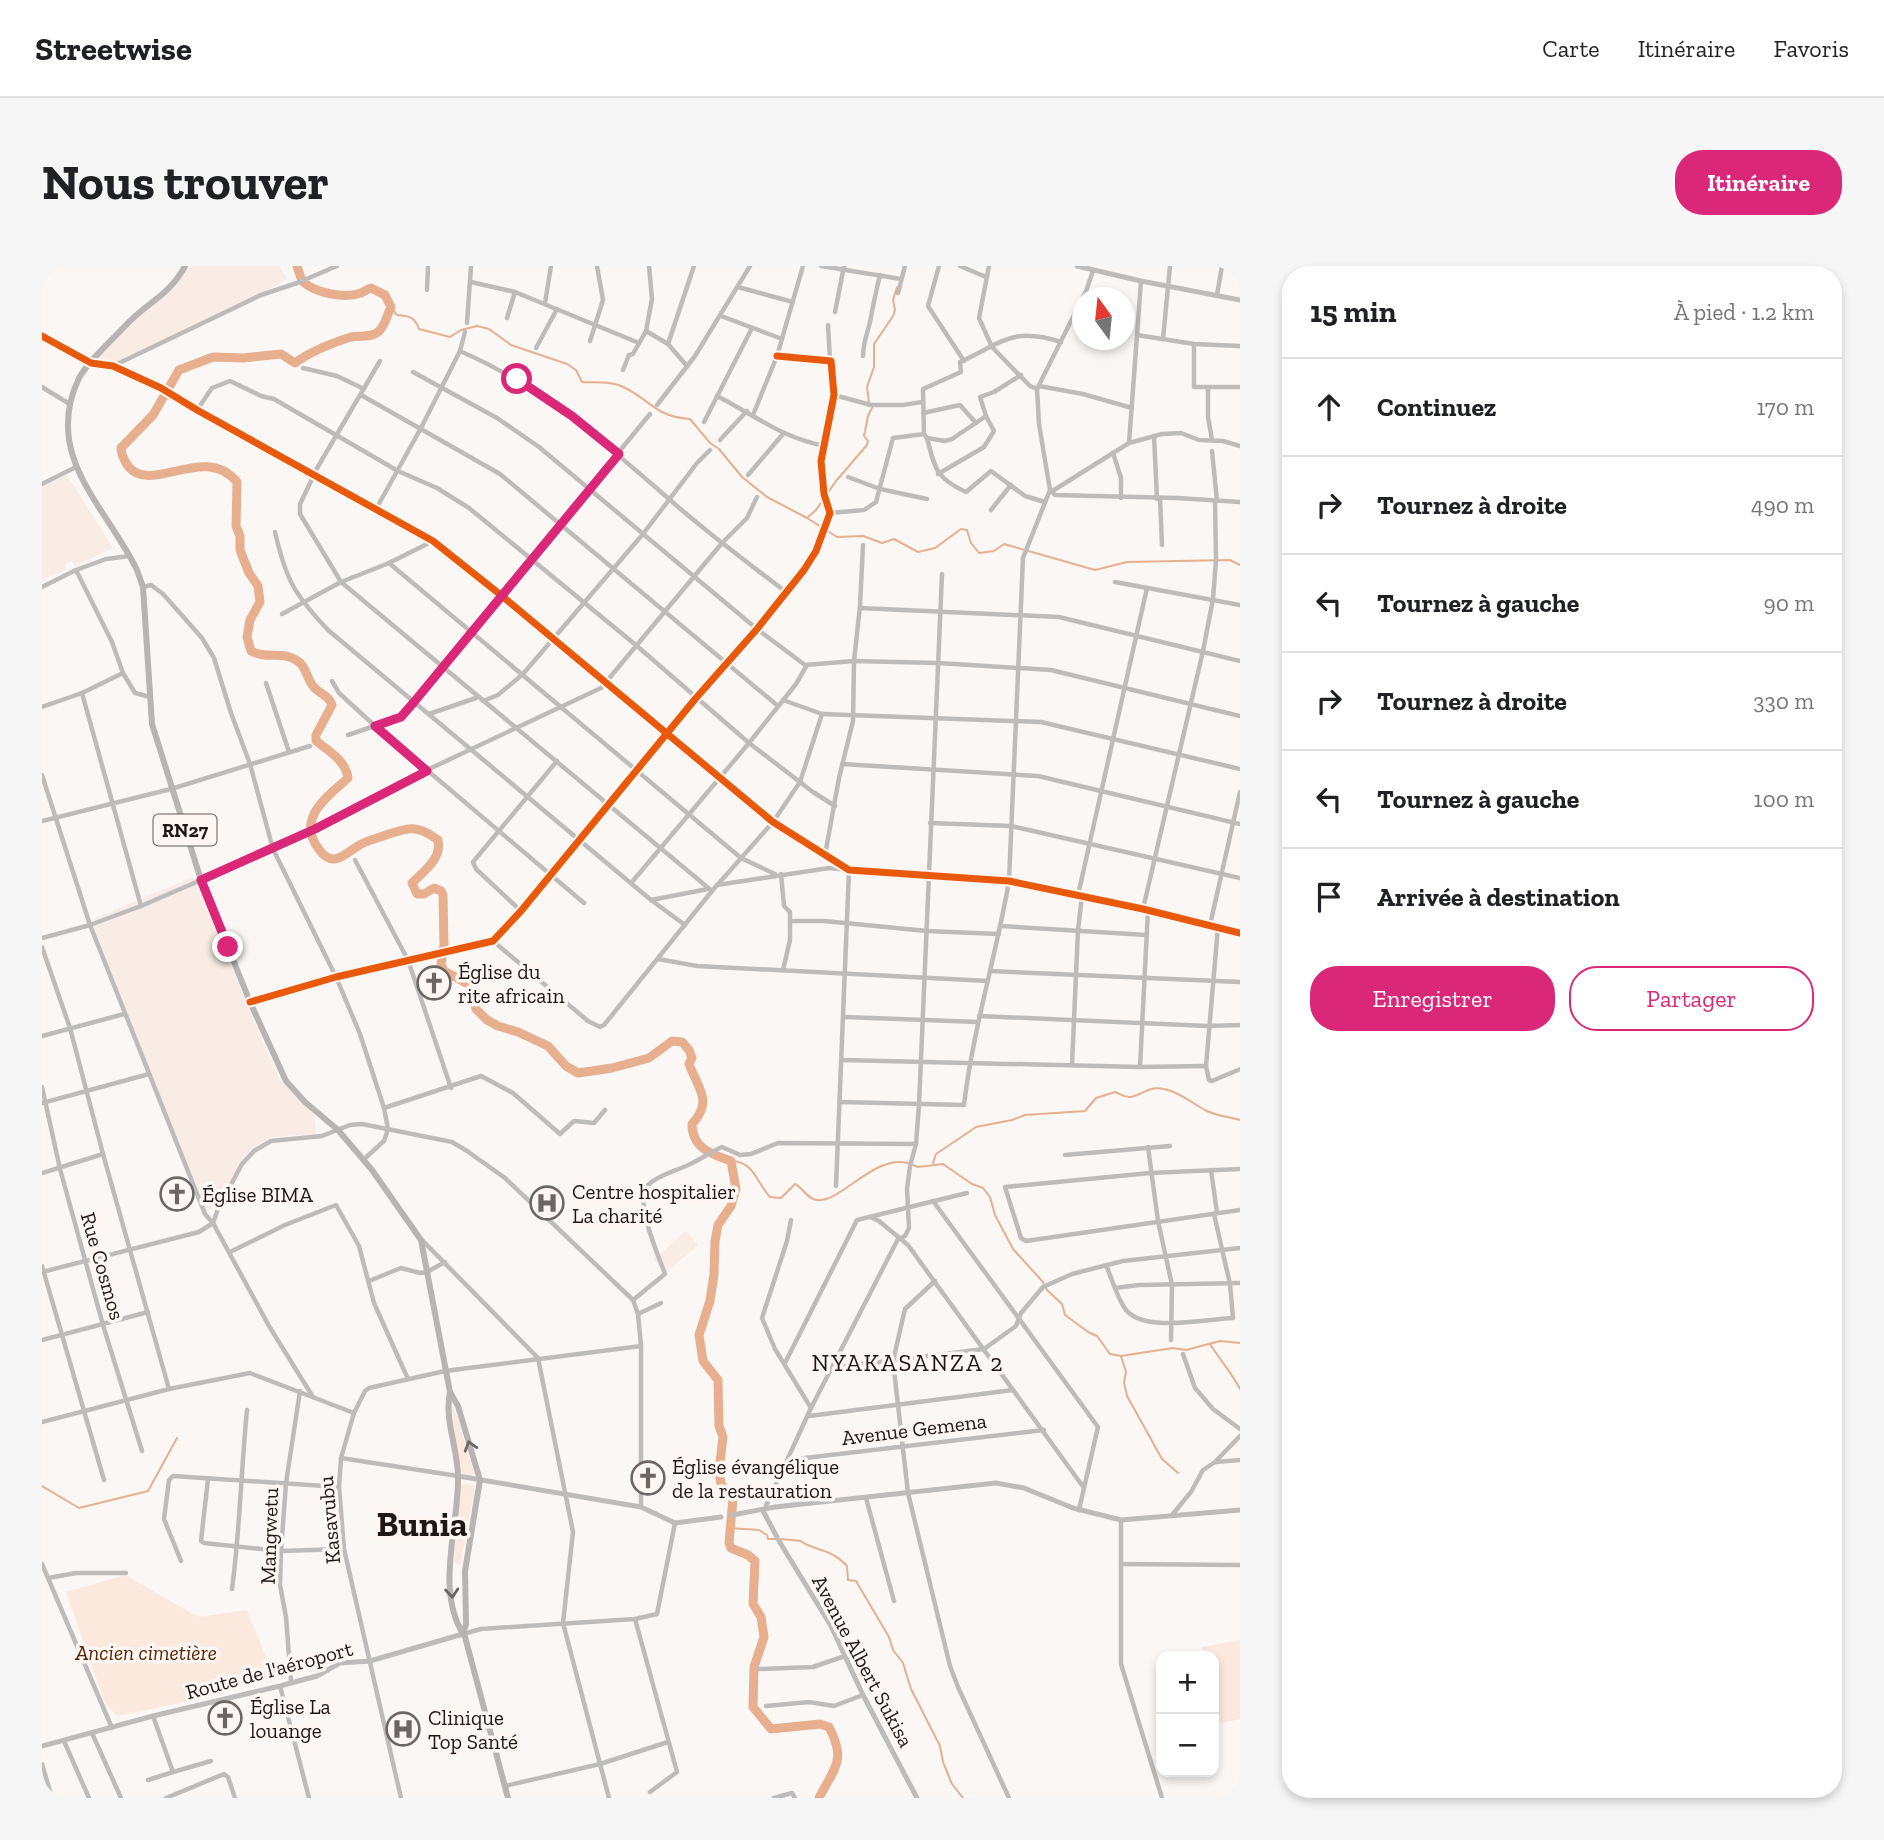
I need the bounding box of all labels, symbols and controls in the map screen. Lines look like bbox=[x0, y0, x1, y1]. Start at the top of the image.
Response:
text: Streetwise bbox=[35, 29, 192, 68]
text: Carte bbox=[1542, 34, 1600, 63]
text: Itinéraire bbox=[1638, 34, 1735, 63]
text: Favoris bbox=[1773, 34, 1849, 63]
button: Itinéraire bbox=[1675, 150, 1842, 215]
text: Nous trouver bbox=[42, 153, 329, 212]
north arrow bbox=[1072, 287, 1135, 350]
text: 15 min bbox=[1310, 294, 1396, 330]
text: À pied · 1.2 km bbox=[1674, 298, 1814, 326]
route start bbox=[501, 363, 532, 394]
icon: ahead bbox=[1310, 388, 1348, 426]
text: Continuez bbox=[1377, 391, 1496, 423]
text: 170 m bbox=[1756, 393, 1814, 421]
icon: right bbox=[1310, 486, 1348, 524]
text: Tournez à droite bbox=[1377, 489, 1567, 521]
text: 490 m bbox=[1751, 491, 1814, 519]
icon: left bbox=[1310, 584, 1348, 622]
text: Tournez à gauche bbox=[1377, 587, 1579, 619]
text: 90 m bbox=[1763, 589, 1814, 617]
icon: right bbox=[1310, 682, 1348, 720]
text: Tournez à droite bbox=[1377, 685, 1567, 717]
text: 330 m bbox=[1753, 687, 1814, 715]
icon: left bbox=[1310, 780, 1348, 818]
text: Tournez à gauche bbox=[1377, 783, 1579, 815]
text: 100 m bbox=[1754, 785, 1814, 813]
road number: RN27 bbox=[153, 814, 216, 846]
icon: arrive bbox=[1310, 878, 1348, 916]
text: Arrivée à destination bbox=[1377, 881, 1620, 913]
route end bbox=[212, 931, 243, 962]
place label: Église du rite africain bbox=[458, 959, 564, 1008]
church icon: Église du rite africain bbox=[415, 964, 453, 1002]
button: Enregistrer bbox=[1310, 966, 1555, 1031]
button: Partager bbox=[1569, 966, 1814, 1031]
church icon: Église BIMA bbox=[158, 1175, 196, 1213]
place label: Centre hospitalier La charité bbox=[572, 1179, 736, 1228]
place label: Église BIMA bbox=[202, 1182, 313, 1207]
hospital icon: Centre hospitalier La charité bbox=[528, 1184, 566, 1222]
street label: Rue Cosmos bbox=[76, 1209, 130, 1323]
district label: NYAKASANZA 2 bbox=[811, 1348, 1005, 1377]
street label: Avenue Gemena bbox=[840, 1408, 988, 1450]
one-way arrow bbox=[464, 1441, 479, 1453]
place label: Église évangélique de la restauration bbox=[672, 1454, 839, 1503]
church icon: Église évangélique de la restauration bbox=[629, 1459, 667, 1497]
street label: Kasavubu bbox=[313, 1475, 345, 1565]
street label: Mangwetu bbox=[255, 1487, 283, 1585]
district label: Bunia bbox=[376, 1503, 468, 1545]
street label: Avenue Albert Sukisa bbox=[807, 1571, 919, 1751]
one-way arrow bbox=[444, 1587, 459, 1599]
street label: Route de l'aéroport bbox=[183, 1636, 355, 1704]
park label: Ancien cimetière bbox=[74, 1640, 217, 1665]
map controls bbox=[1156, 1651, 1219, 1777]
button: + bbox=[1156, 1651, 1219, 1714]
place label: Église La louange bbox=[250, 1694, 331, 1743]
church icon: Église La louange bbox=[206, 1699, 244, 1737]
place label: Clinique Top Santé bbox=[428, 1705, 518, 1754]
hospital icon: Clinique Top Santé bbox=[384, 1710, 422, 1748]
button: − bbox=[1156, 1714, 1219, 1777]

